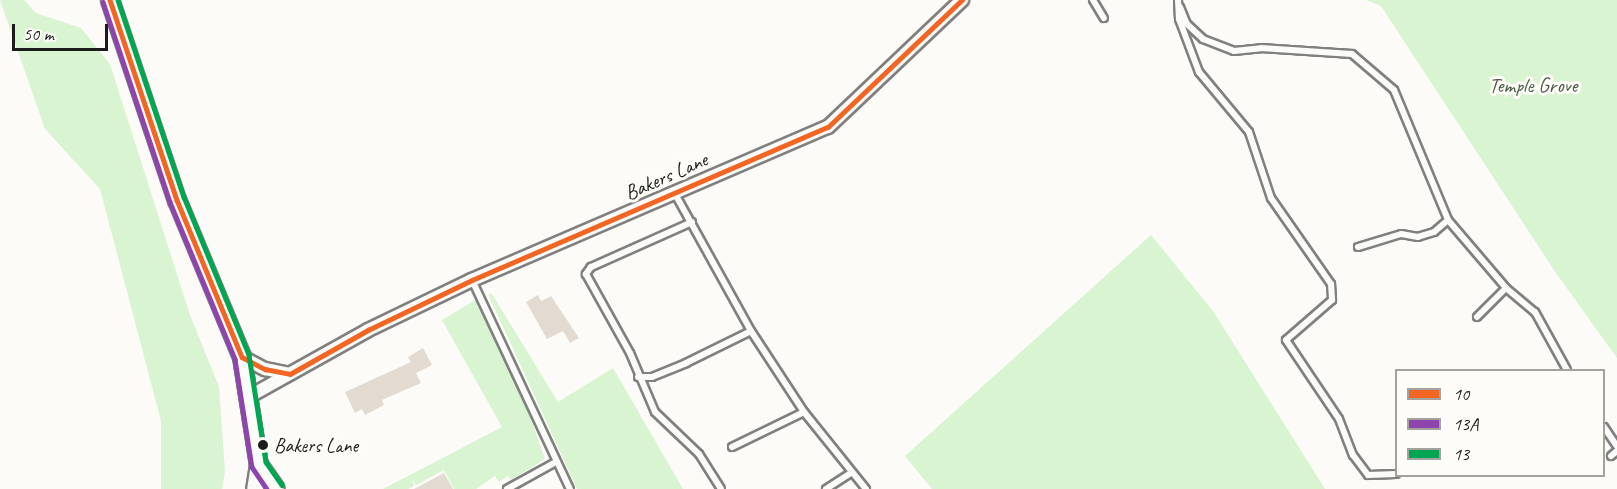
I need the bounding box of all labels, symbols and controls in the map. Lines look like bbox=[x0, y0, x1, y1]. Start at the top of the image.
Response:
scale bar bbox=[15, 12, 111, 50]
text: 50 m bbox=[23, 23, 54, 45]
park label: Temple Grove bbox=[1489, 72, 1577, 98]
street label: Bakers Lane bbox=[620, 146, 712, 206]
legend bbox=[1395, 369, 1605, 477]
text: 10 bbox=[1453, 383, 1469, 405]
text: 13A bbox=[1453, 413, 1478, 435]
place label: Bakers Lane bbox=[274, 433, 359, 457]
marker: Bakers Lane bbox=[257, 439, 269, 451]
text: 13 bbox=[1453, 443, 1469, 465]

